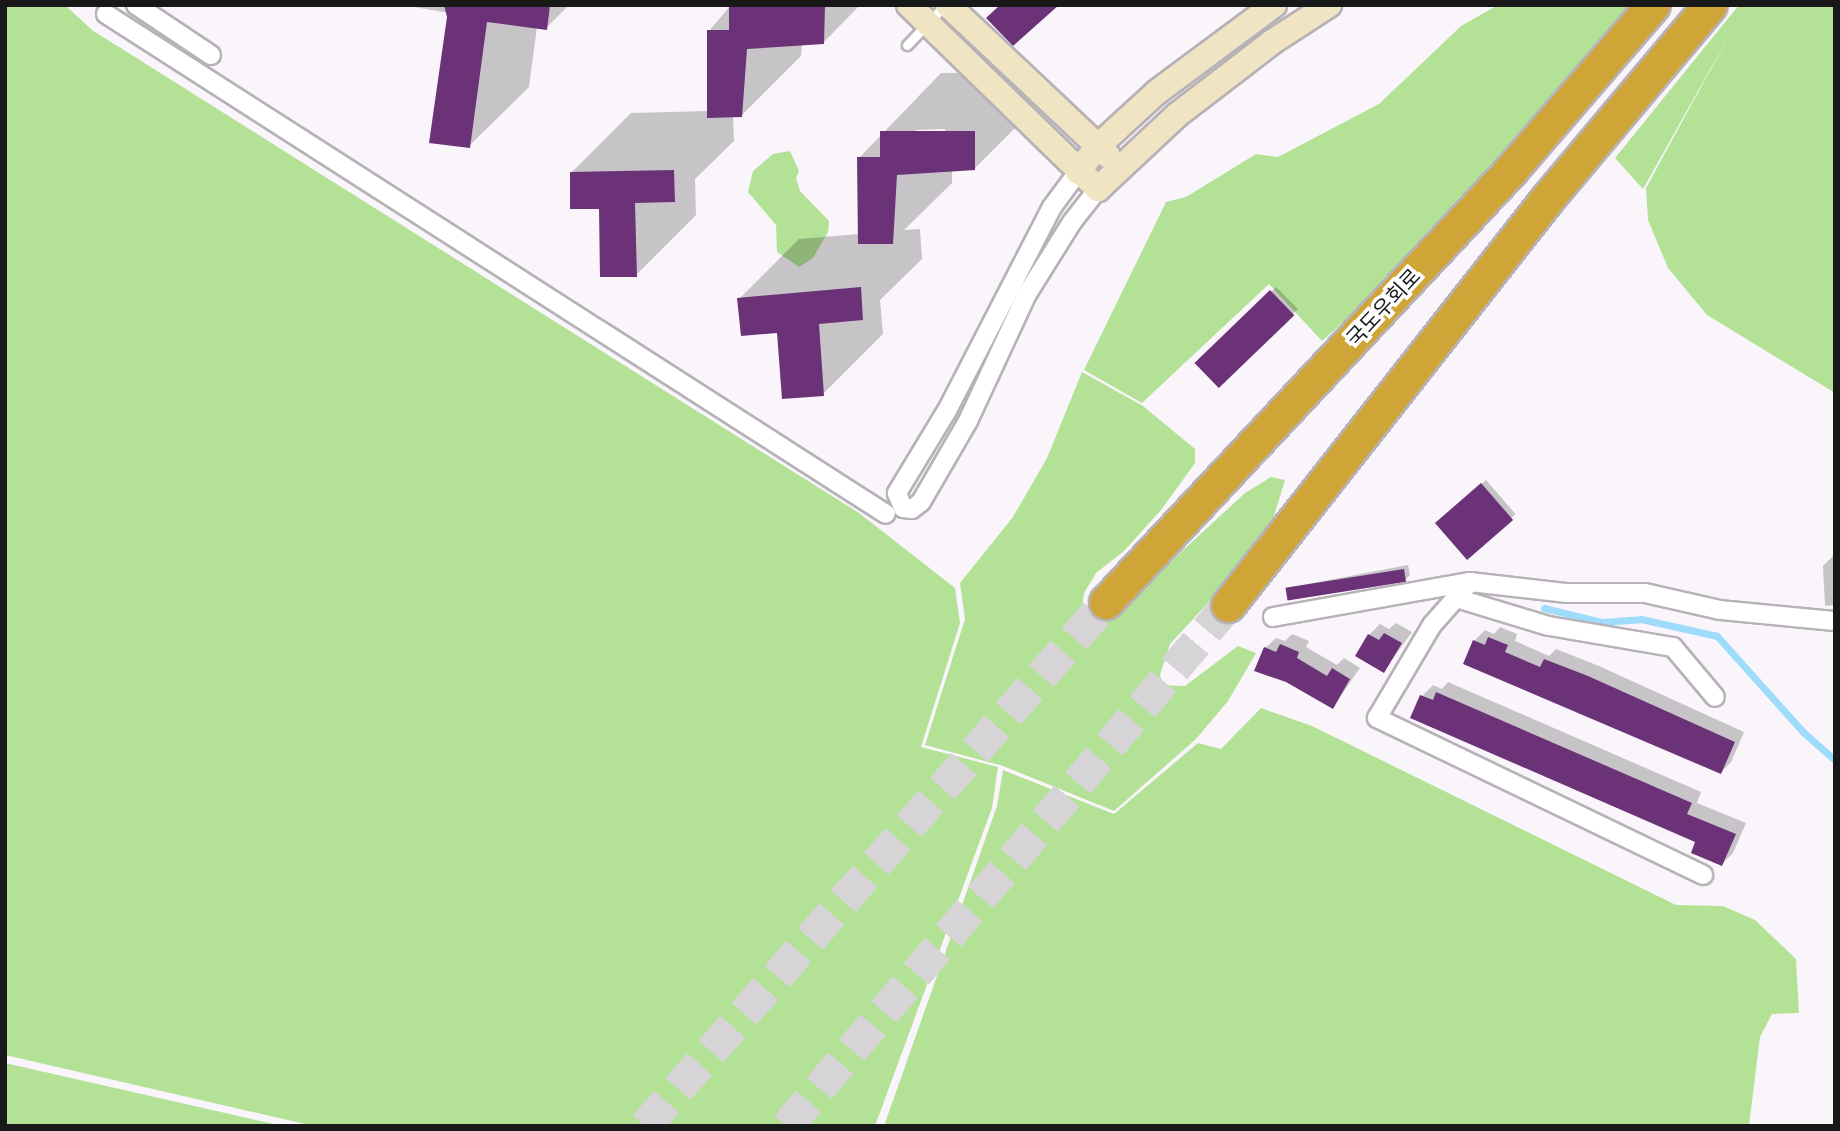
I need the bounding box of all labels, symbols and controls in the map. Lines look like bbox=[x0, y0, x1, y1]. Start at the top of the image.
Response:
street label: 국도우회로 bbox=[1341, 263, 1425, 351]

